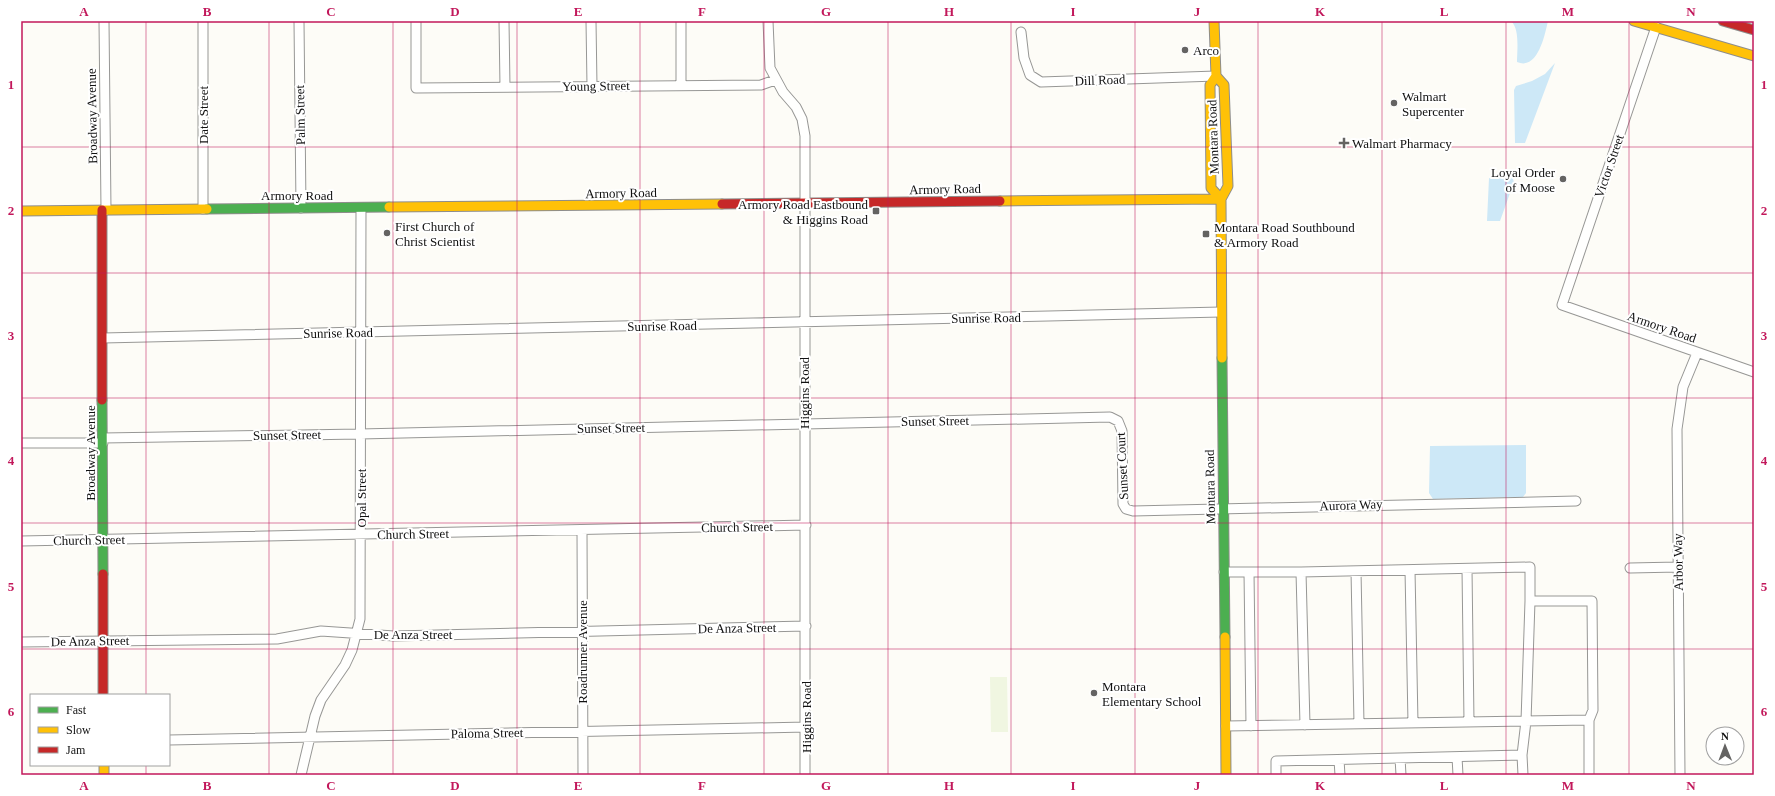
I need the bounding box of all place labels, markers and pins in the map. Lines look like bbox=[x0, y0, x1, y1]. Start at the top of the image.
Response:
place label: Arco bbox=[1193, 43, 1219, 58]
marker: Arco bbox=[1180, 45, 1190, 55]
place label: Walmart Supercenter bbox=[1402, 89, 1465, 119]
marker: Walmart Supercenter bbox=[1389, 98, 1399, 108]
place label: Walmart Pharmacy bbox=[1352, 136, 1452, 151]
marker: Walmart Pharmacy bbox=[1339, 138, 1349, 148]
place label: Loyal Order of Moose bbox=[1491, 165, 1556, 195]
marker: Loyal Order of Moose bbox=[1558, 174, 1568, 184]
place label: Armory Road Eastbound & Higgins Road bbox=[738, 197, 868, 227]
marker: Armory Road Eastbound & Higgins Road bbox=[871, 206, 881, 216]
place label: First Church of Christ Scientist bbox=[395, 219, 475, 249]
place label: Montara Road Southbound & Armory Road bbox=[1214, 220, 1355, 250]
marker: First Church of Christ Scientist bbox=[382, 228, 392, 238]
marker: Montara Road Southbound & Armory Road bbox=[1201, 229, 1211, 239]
place label: Montara Elementary School bbox=[1102, 679, 1202, 709]
marker: Montara Elementary School bbox=[1089, 688, 1099, 698]

